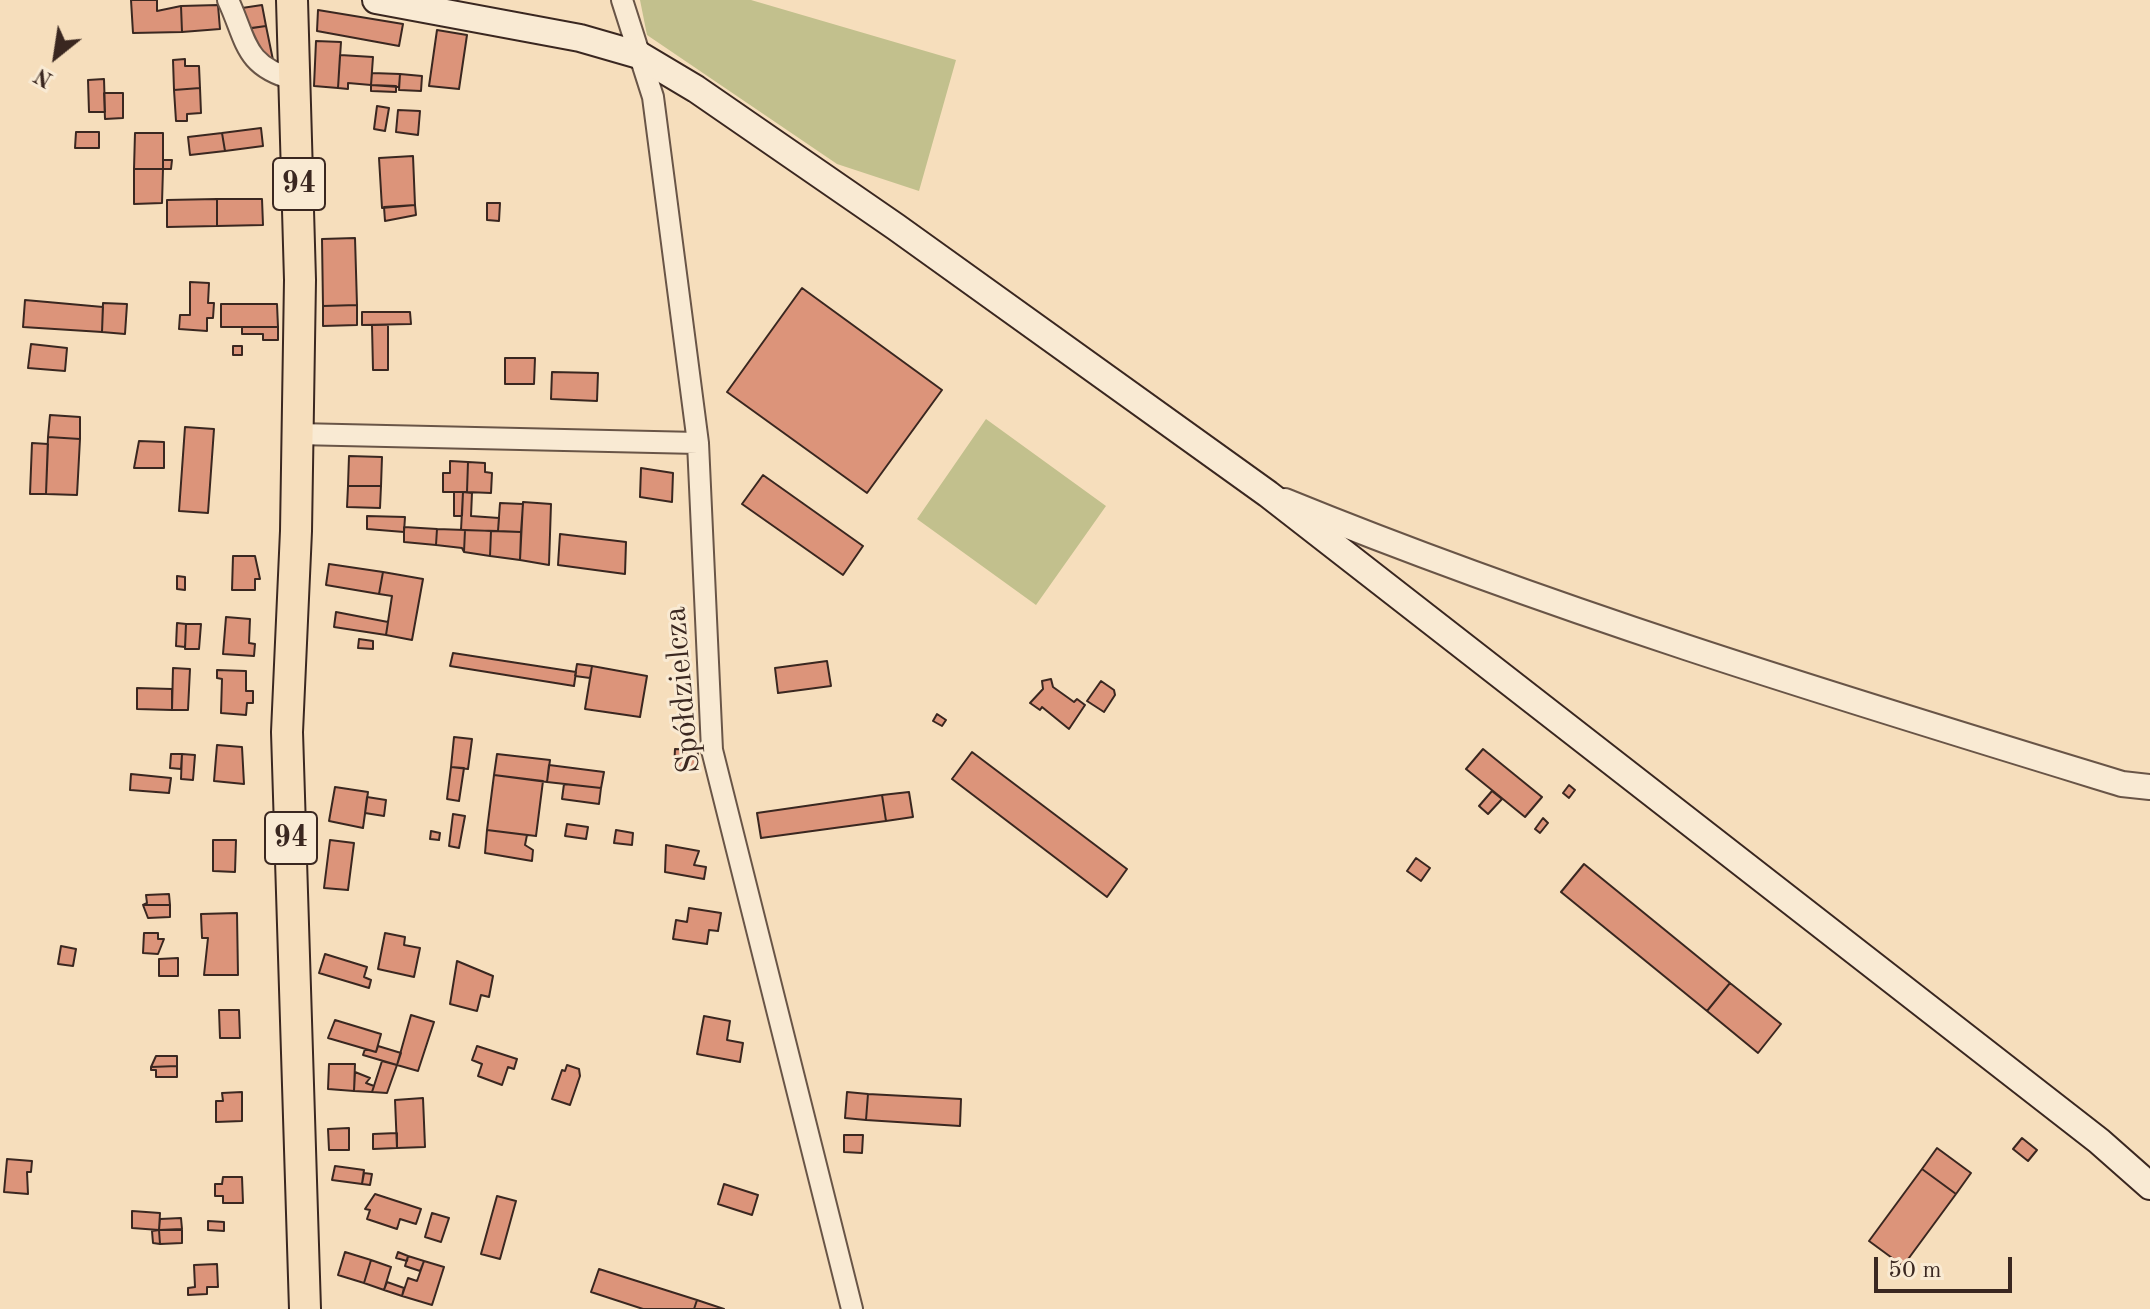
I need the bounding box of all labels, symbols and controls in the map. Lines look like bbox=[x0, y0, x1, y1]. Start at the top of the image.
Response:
north arrow bbox=[16, 16, 96, 96]
text: N bbox=[31, 63, 57, 91]
road number: 94 bbox=[273, 158, 325, 210]
street label: Spółdzielcza bbox=[657, 605, 709, 775]
road number: 94 bbox=[265, 812, 317, 864]
scale bar bbox=[1878, 1241, 2016, 1291]
text: 50 m bbox=[1888, 1259, 1942, 1283]

